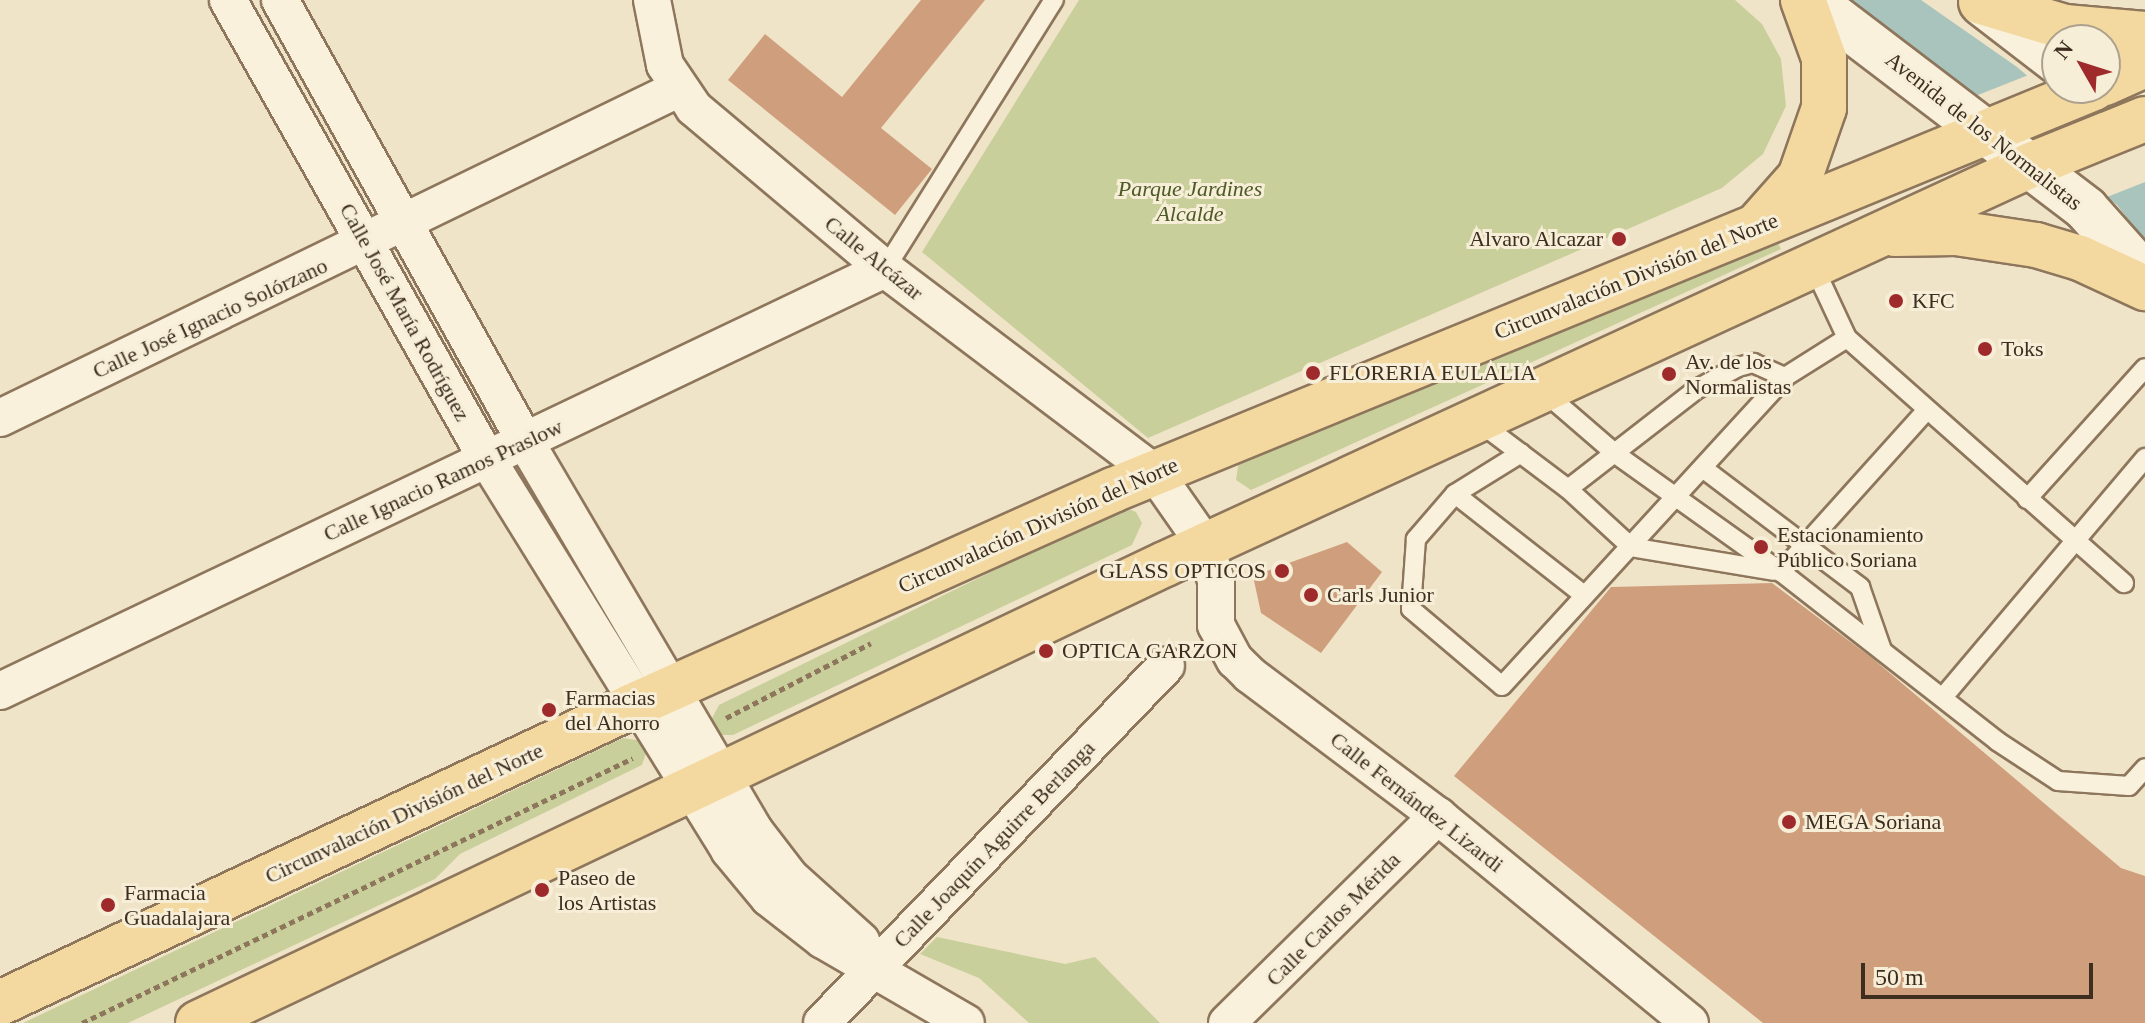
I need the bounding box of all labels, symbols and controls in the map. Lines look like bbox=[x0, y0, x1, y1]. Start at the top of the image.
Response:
north arrow bbox=[2041, 24, 2121, 104]
street label: Avenida de los Normalistas bbox=[1880, 46, 2088, 216]
park label: Parque Jardines Alcalde bbox=[1118, 175, 1262, 226]
street label: Calle José María Rodríguez bbox=[334, 198, 476, 426]
street label: Circunvalación División del Norte bbox=[1490, 207, 1782, 345]
street label: Calle Alcázar bbox=[819, 210, 929, 306]
place label: Alvaro Alcazar bbox=[1468, 226, 1603, 252]
marker: Alvaro Alcazar bbox=[1610, 230, 1628, 248]
street label: Calle José Ignacio Solórzano bbox=[88, 252, 332, 384]
place label: KFC bbox=[1912, 288, 1955, 314]
marker: KFC bbox=[1887, 292, 1905, 310]
place label: Toks bbox=[2001, 336, 2043, 362]
marker: Toks bbox=[1976, 340, 1994, 358]
place label: Av. de los Normalistas bbox=[1685, 348, 1791, 400]
place label: FLORERIA EULALIA bbox=[1329, 360, 1537, 386]
marker: FLORERIA EULALIA bbox=[1304, 364, 1322, 382]
marker: Av. de los Normalistas bbox=[1660, 365, 1678, 383]
street label: Calle Ignacio Ramos Praslow bbox=[319, 413, 567, 547]
street label: Circunvalación División del Norte bbox=[894, 451, 1182, 599]
place label: Estacionamiento Público Soriana bbox=[1777, 521, 1924, 572]
marker: Estacionamiento Público Soriana bbox=[1752, 538, 1770, 556]
place label: GLASS OPTICOS bbox=[1099, 558, 1266, 584]
marker: GLASS OPTICOS bbox=[1273, 562, 1291, 580]
place label: Carls Junior bbox=[1327, 582, 1434, 608]
marker: Carls Junior bbox=[1302, 586, 1320, 604]
place label: OPTICA GARZON bbox=[1062, 638, 1239, 664]
marker: OPTICA GARZON bbox=[1037, 642, 1055, 660]
place label: Farmacias del Ahorro bbox=[565, 684, 661, 736]
marker: Farmacias del Ahorro bbox=[540, 701, 558, 719]
street label: Calle Fernández Lizardi bbox=[1325, 726, 1509, 878]
street label: Calle Joaquín Aguirre Berlanga bbox=[888, 734, 1100, 954]
street label: Circunvalación División del Norte bbox=[261, 737, 547, 889]
place label: MEGA Soriana bbox=[1805, 809, 1942, 835]
marker: MEGA Soriana bbox=[1780, 813, 1798, 831]
street label: Calle Carlos Mérida bbox=[1261, 847, 1405, 991]
place label: Paseo de los Artistas bbox=[558, 864, 658, 916]
place label: Farmacia Guadalajara bbox=[124, 879, 230, 930]
marker: Paseo de los Artistas bbox=[533, 881, 551, 899]
marker: Farmacia Guadalajara bbox=[99, 896, 117, 914]
scale bar bbox=[1865, 947, 2097, 997]
text: 50 m bbox=[1875, 964, 1924, 990]

